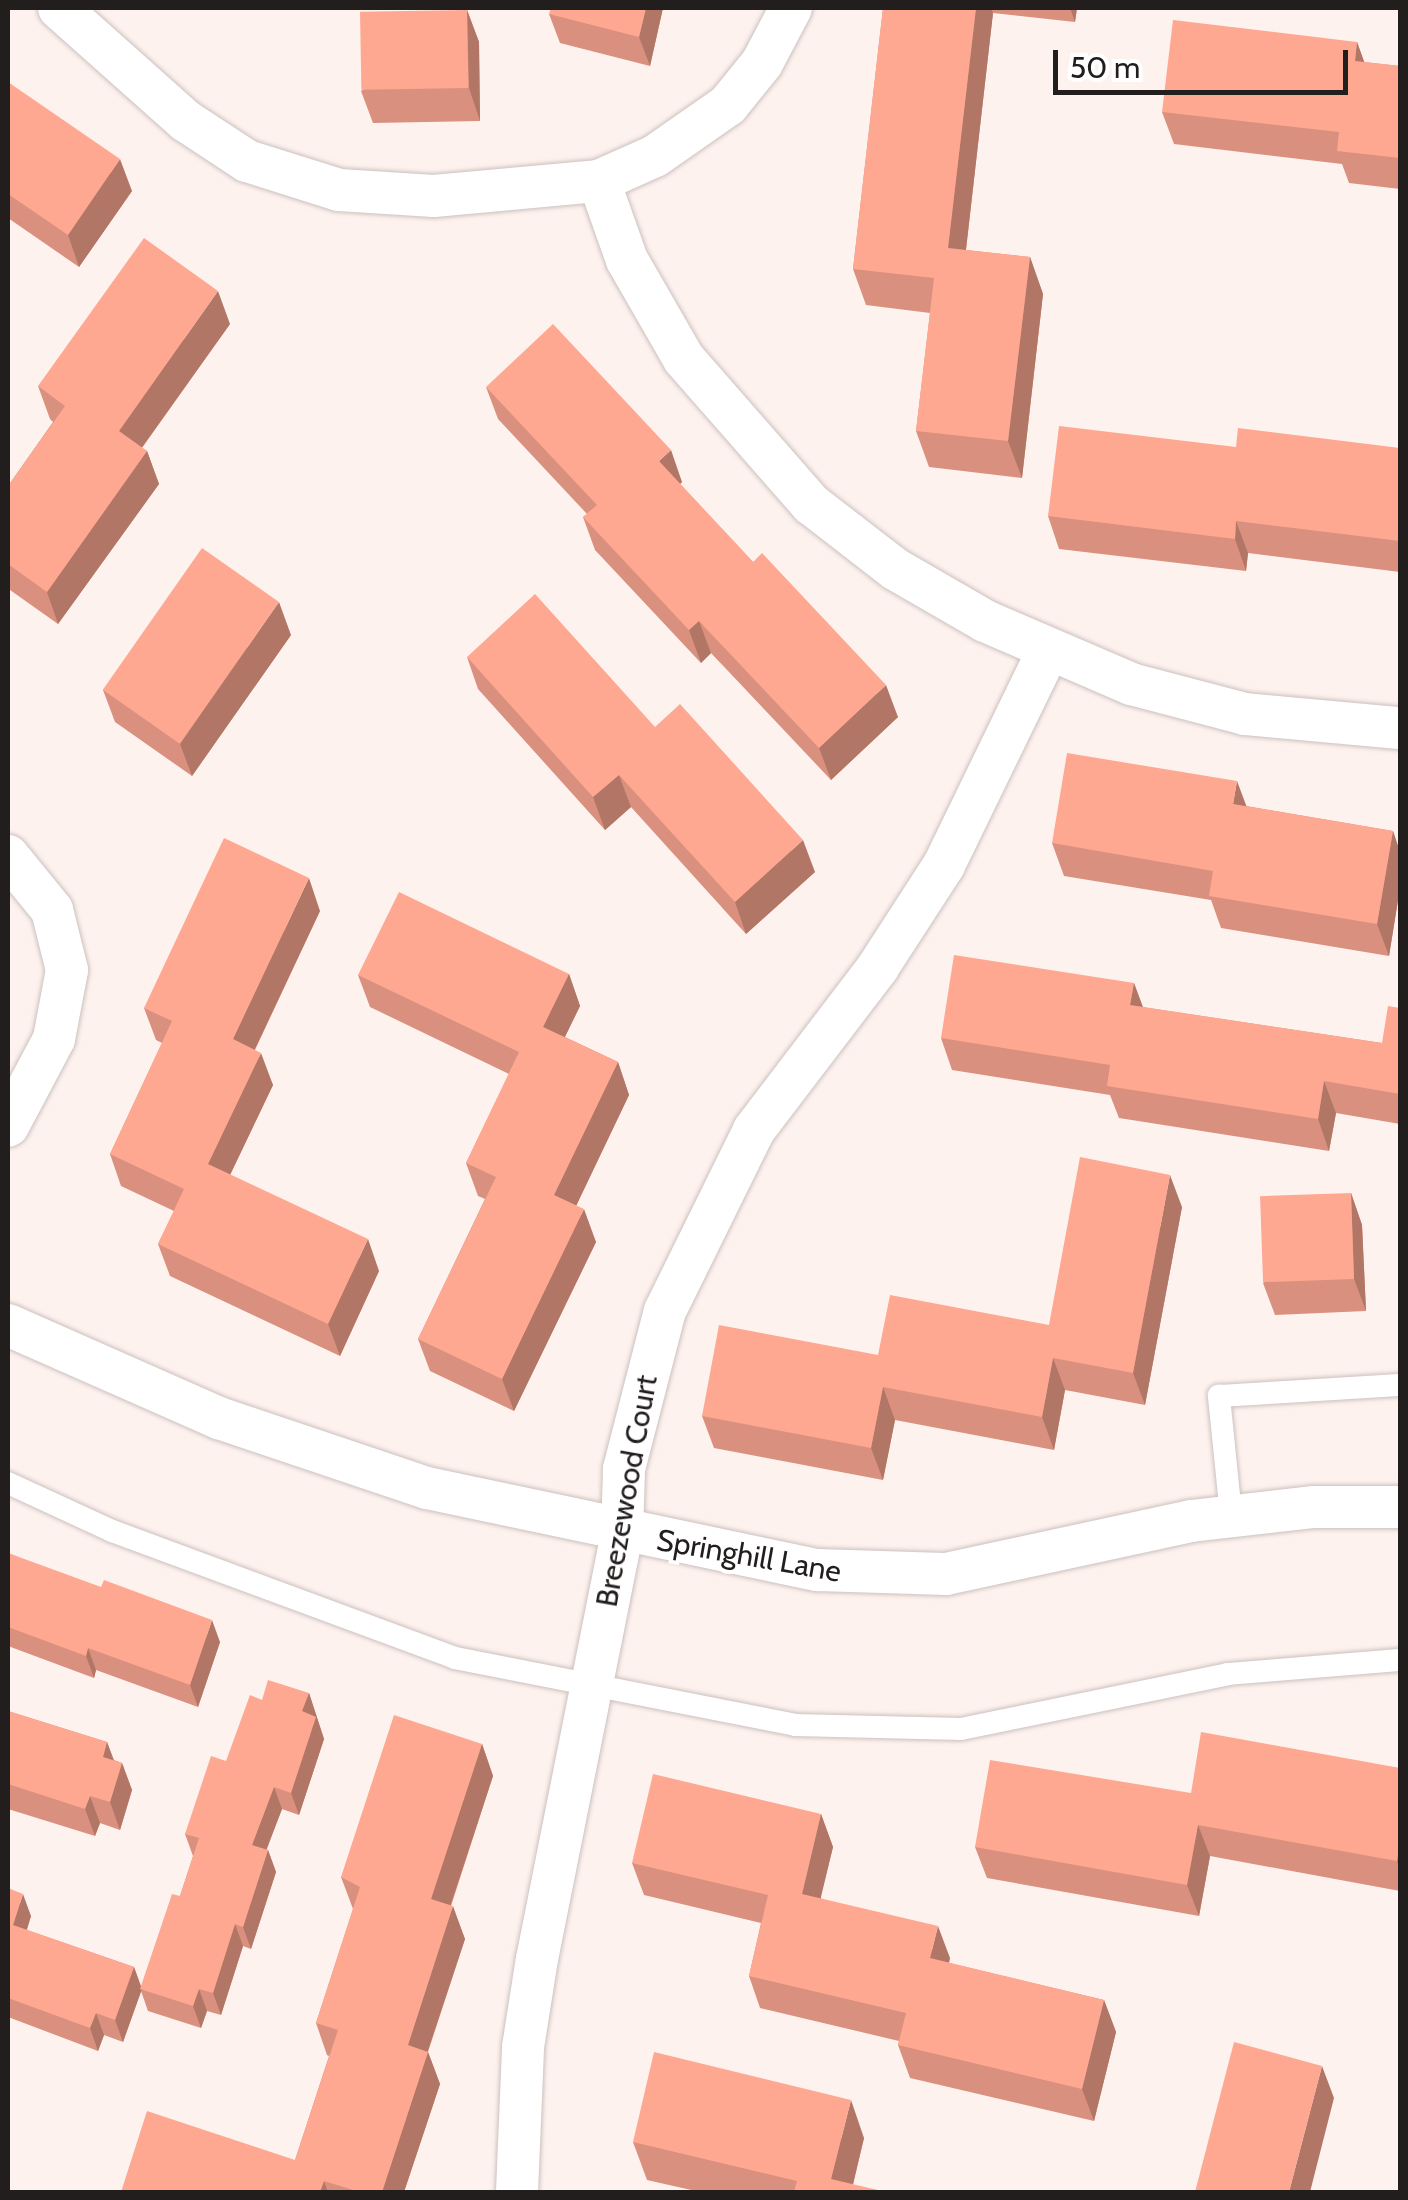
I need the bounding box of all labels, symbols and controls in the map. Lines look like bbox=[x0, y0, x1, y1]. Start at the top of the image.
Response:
scale bar bbox=[1058, 30, 1353, 92]
text: 50 m bbox=[1070, 49, 1140, 86]
street label: Breezewood Court bbox=[589, 1372, 665, 1610]
street label: Springhill Lane bbox=[654, 1522, 844, 1590]

